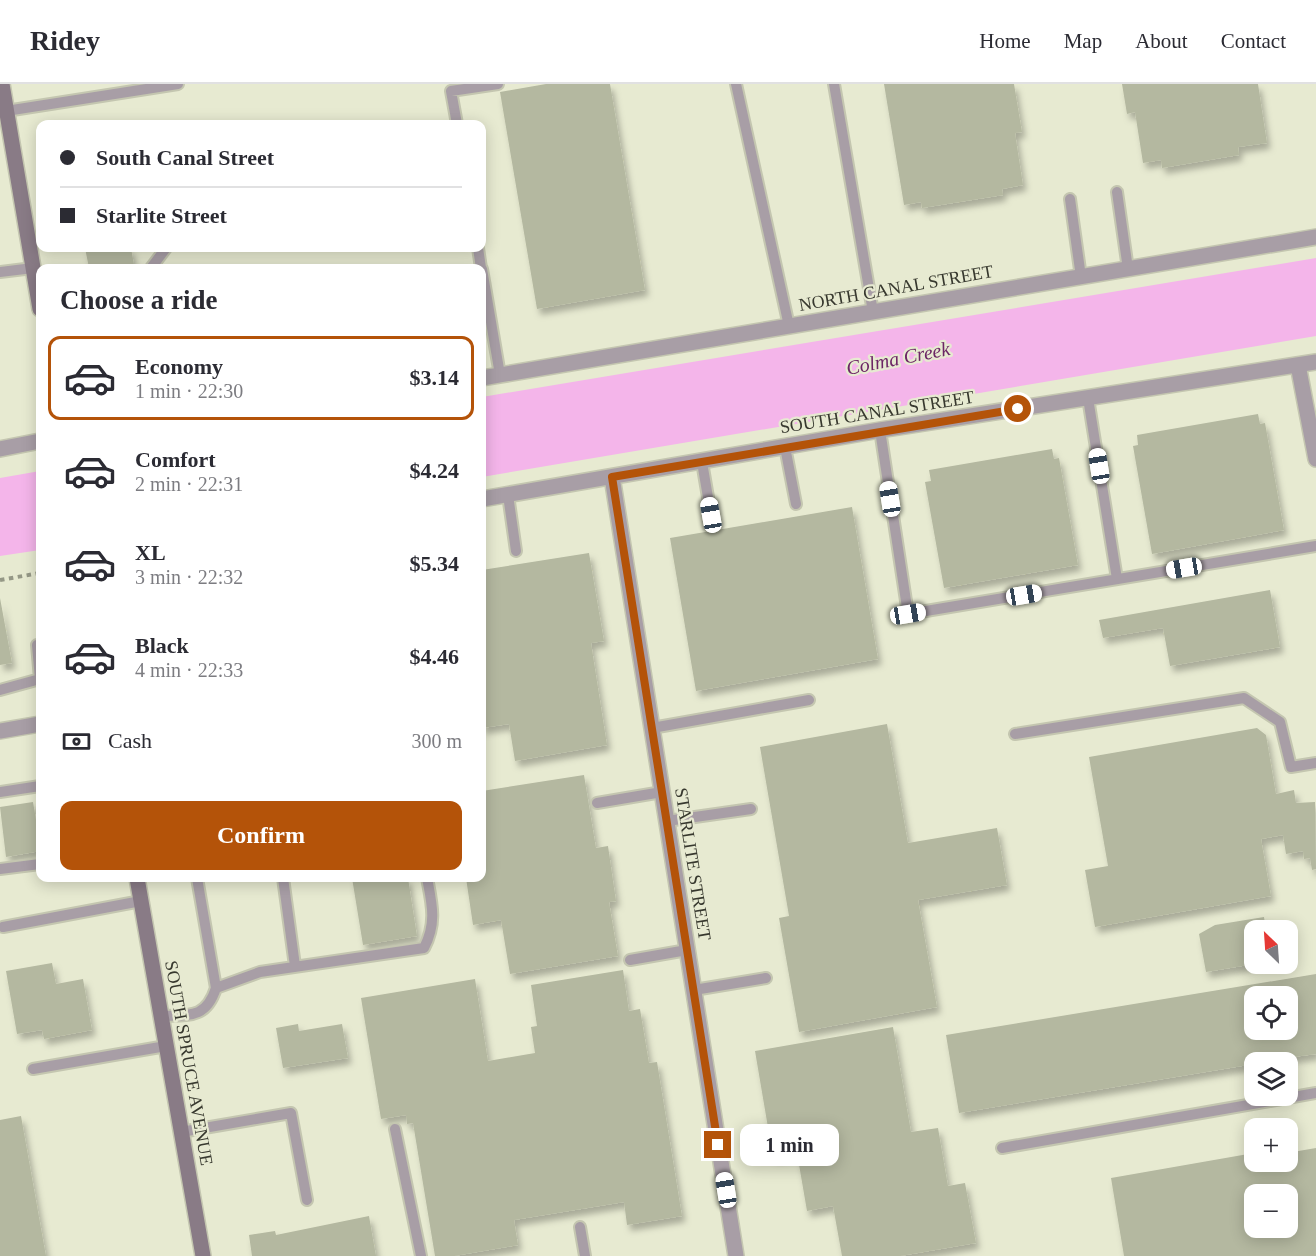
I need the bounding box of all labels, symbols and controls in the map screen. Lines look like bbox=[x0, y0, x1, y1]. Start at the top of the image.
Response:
text: Ridey bbox=[30, 25, 100, 56]
text: Home bbox=[979, 29, 1031, 53]
text: Map bbox=[1064, 29, 1102, 53]
text: About bbox=[1135, 29, 1188, 53]
text: Contact bbox=[1221, 29, 1286, 53]
text: South Canal Street bbox=[96, 145, 274, 170]
text: Starlite Street bbox=[96, 203, 227, 228]
street label: NORTH CANAL STREET bbox=[797, 261, 995, 315]
text: Choose a ride bbox=[60, 285, 218, 315]
water label: Colma Creek bbox=[844, 337, 953, 379]
icon: car bbox=[63, 351, 117, 405]
text: Economy bbox=[135, 354, 223, 379]
text: $3.14 bbox=[410, 365, 459, 390]
text: 1 min · 22:30 bbox=[135, 380, 243, 402]
street label: SOUTH CANAL STREET bbox=[778, 387, 976, 437]
route start bbox=[1004, 395, 1031, 422]
icon: car bbox=[63, 444, 117, 498]
text: Comfort bbox=[135, 447, 216, 472]
car bbox=[1087, 447, 1111, 485]
text: $4.24 bbox=[410, 458, 459, 483]
text: 2 min · 22:31 bbox=[135, 473, 243, 495]
car bbox=[878, 480, 902, 518]
car bbox=[699, 496, 723, 534]
icon: car bbox=[63, 537, 117, 591]
text: XL bbox=[135, 540, 166, 565]
text: $5.34 bbox=[410, 551, 459, 576]
car bbox=[1165, 556, 1203, 580]
text: 3 min · 22:32 bbox=[135, 566, 243, 588]
car bbox=[1005, 583, 1043, 607]
car bbox=[889, 602, 927, 626]
icon: car bbox=[63, 630, 117, 684]
text: Black bbox=[135, 633, 189, 658]
text: $4.46 bbox=[410, 644, 459, 669]
text: 4 min · 22:33 bbox=[135, 659, 243, 681]
icon: cash bbox=[60, 725, 93, 758]
text: Cash bbox=[108, 728, 152, 753]
text: 300 m bbox=[411, 730, 462, 752]
street label: STARLITE STREET bbox=[671, 786, 715, 942]
button: Confirm bbox=[60, 801, 462, 870]
north arrow bbox=[1244, 920, 1298, 974]
map controls bbox=[1244, 920, 1298, 1238]
street label: SOUTH SPRUCE AVENUE bbox=[161, 959, 217, 1167]
button: locate bbox=[1244, 986, 1298, 1040]
button: layers bbox=[1244, 1052, 1298, 1106]
button: + bbox=[1244, 1118, 1298, 1172]
callout: 1 min bbox=[739, 1124, 838, 1166]
route end bbox=[704, 1131, 731, 1158]
text: 1 min bbox=[765, 1134, 814, 1156]
car bbox=[714, 1171, 738, 1209]
button: − bbox=[1244, 1184, 1298, 1238]

